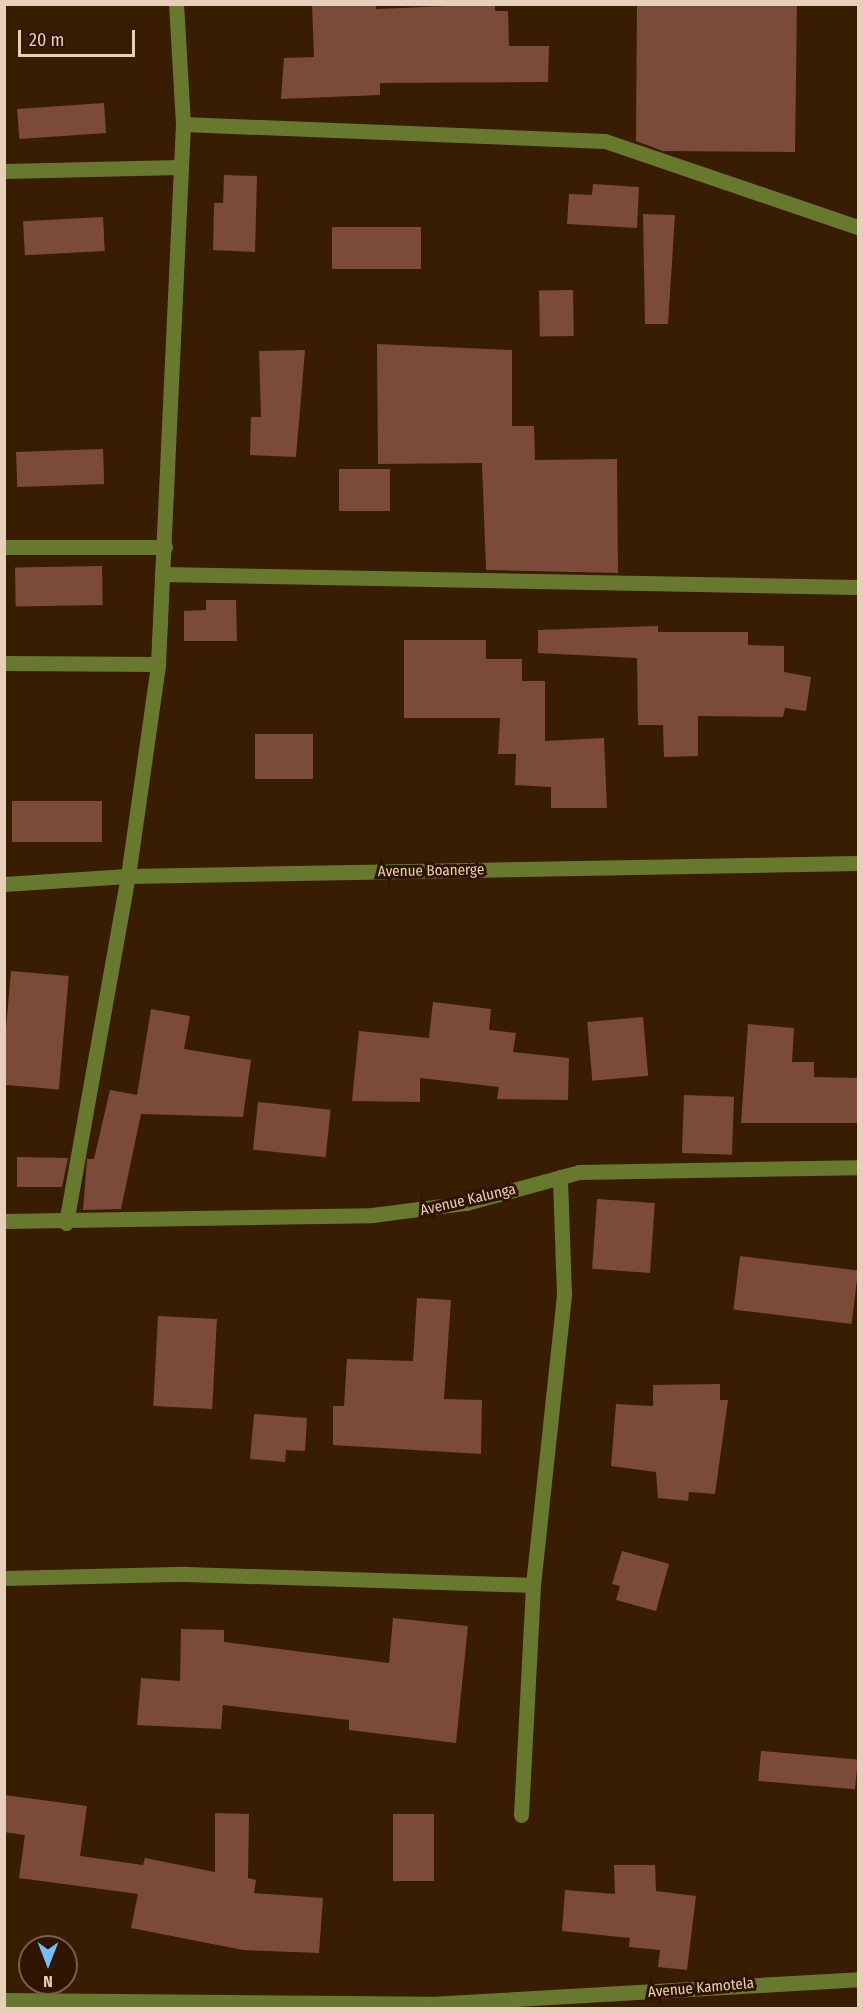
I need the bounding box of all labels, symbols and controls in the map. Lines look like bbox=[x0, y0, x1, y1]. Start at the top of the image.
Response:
scale bar bbox=[21, 18, 138, 56]
text: 20 m bbox=[29, 29, 64, 51]
street label: Avenue Boanerge bbox=[378, 861, 484, 881]
street label: Avenue Kalunga bbox=[418, 1180, 518, 1220]
north arrow bbox=[18, 1935, 78, 1995]
text: N bbox=[43, 1972, 53, 1991]
street label: Avenue Kamotela bbox=[647, 1974, 755, 2002]

